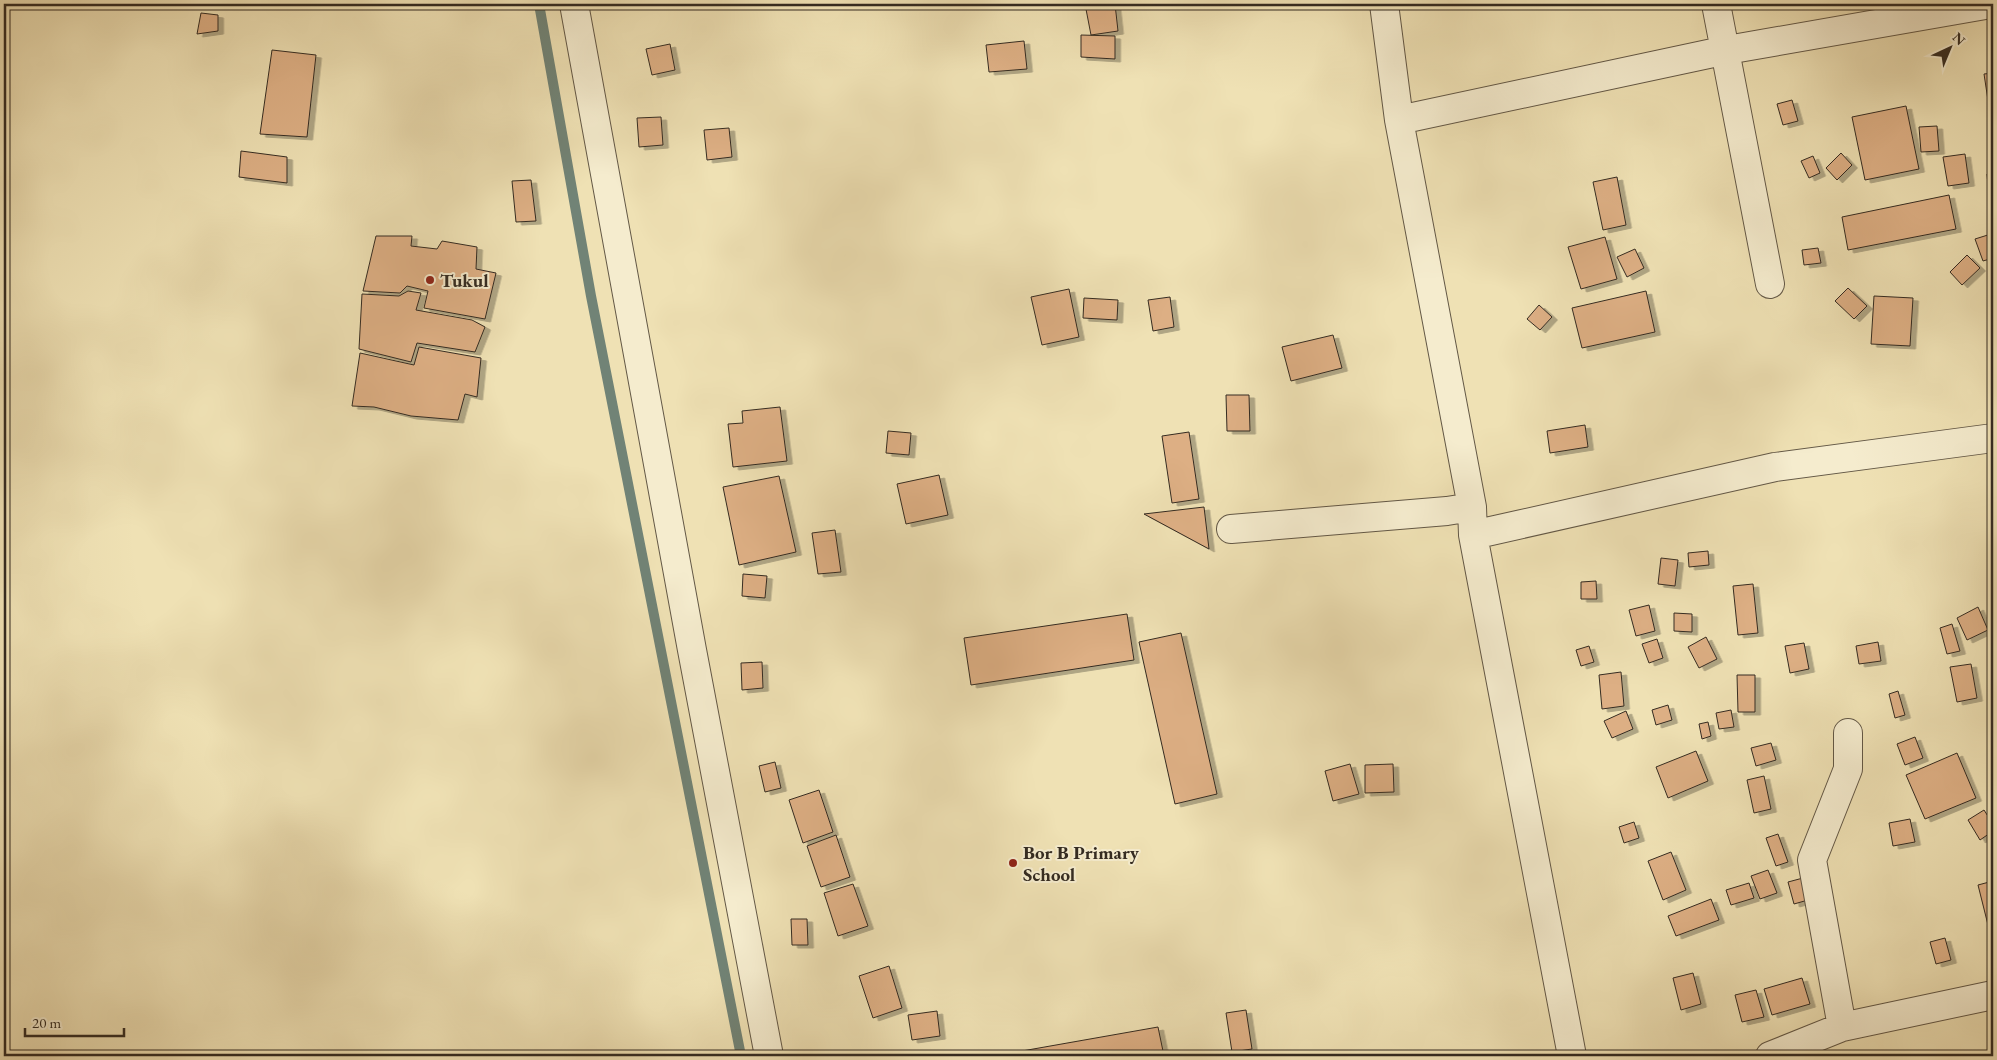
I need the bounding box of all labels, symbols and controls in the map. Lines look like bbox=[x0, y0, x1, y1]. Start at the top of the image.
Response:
north arrow bbox=[1924, 22, 1974, 72]
text: N bbox=[1949, 28, 1970, 50]
place label: Tukul bbox=[440, 268, 489, 293]
marker: Tukul bbox=[424, 274, 436, 286]
place label: Bor B Primary School bbox=[1023, 840, 1140, 887]
marker: Bor B Primary School bbox=[1007, 857, 1019, 869]
scale bar bbox=[25, 1005, 124, 1037]
text: 20 m bbox=[32, 1013, 61, 1032]

